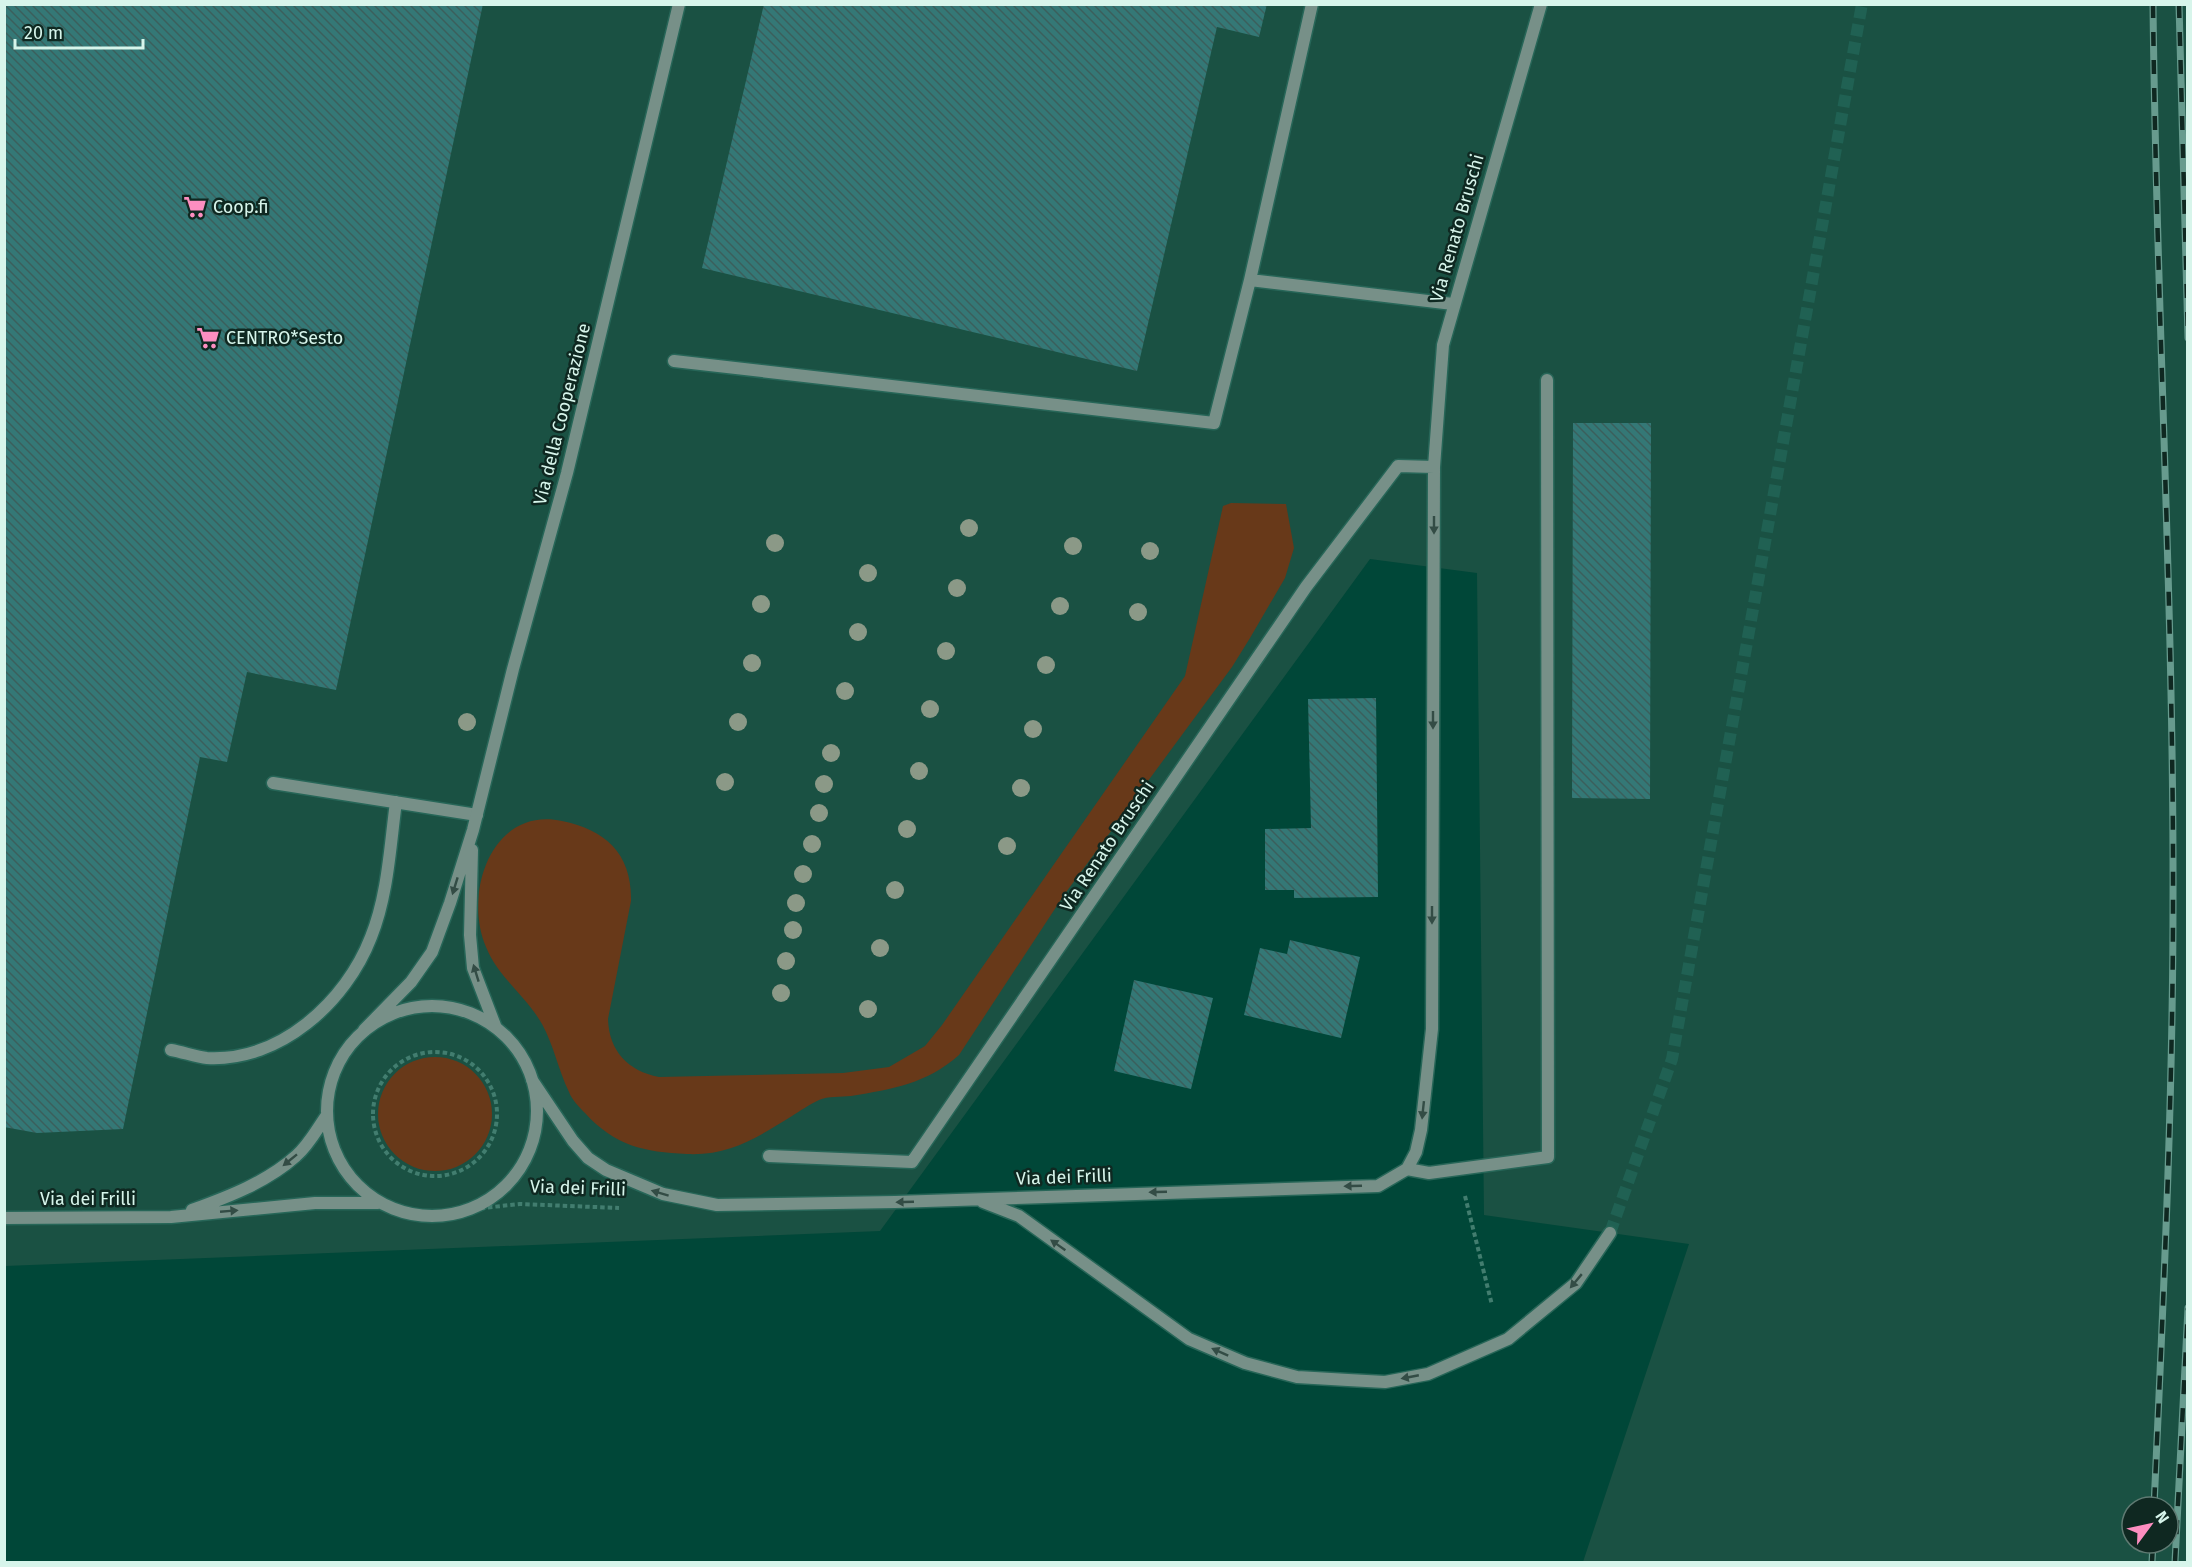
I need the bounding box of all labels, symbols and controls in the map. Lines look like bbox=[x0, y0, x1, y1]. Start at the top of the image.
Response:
scale bar bbox=[15, 12, 142, 50]
text: 20 m bbox=[24, 22, 63, 44]
street label: Via Renato Bruschi bbox=[1425, 151, 1489, 305]
supermarket icon: Coop.fi bbox=[182, 194, 208, 220]
place label: Coop.fi bbox=[213, 196, 269, 218]
street label: Via della Cooperazione bbox=[529, 321, 595, 507]
supermarket icon: CENTRO*Sesto bbox=[195, 325, 221, 351]
place label: CENTRO*Sesto bbox=[226, 327, 343, 349]
one-way arrow bbox=[1429, 516, 1439, 535]
one-way arrow bbox=[1428, 711, 1438, 730]
street label: Via Renato Bruschi bbox=[1055, 776, 1159, 916]
one-way arrow bbox=[450, 877, 460, 895]
one-way arrow bbox=[1428, 906, 1437, 925]
one-way arrow bbox=[471, 964, 480, 982]
one-way arrow bbox=[1419, 1100, 1428, 1119]
one-way arrow bbox=[283, 1154, 298, 1166]
street label: Via dei Frilli bbox=[1016, 1164, 1112, 1190]
street label: Via dei Frilli bbox=[530, 1175, 626, 1201]
one-way arrow bbox=[1344, 1182, 1363, 1191]
one-way arrow bbox=[1149, 1187, 1168, 1197]
street label: Via dei Frilli bbox=[40, 1188, 136, 1210]
one-way arrow bbox=[651, 1188, 669, 1197]
one-way arrow bbox=[895, 1197, 914, 1207]
one-way arrow bbox=[220, 1206, 239, 1216]
one-way arrow bbox=[1051, 1239, 1067, 1251]
one-way arrow bbox=[1570, 1273, 1583, 1288]
one-way arrow bbox=[1211, 1347, 1229, 1357]
one-way arrow bbox=[1401, 1373, 1420, 1382]
north arrow bbox=[2120, 1495, 2180, 1555]
text: N bbox=[2151, 1507, 2173, 1527]

